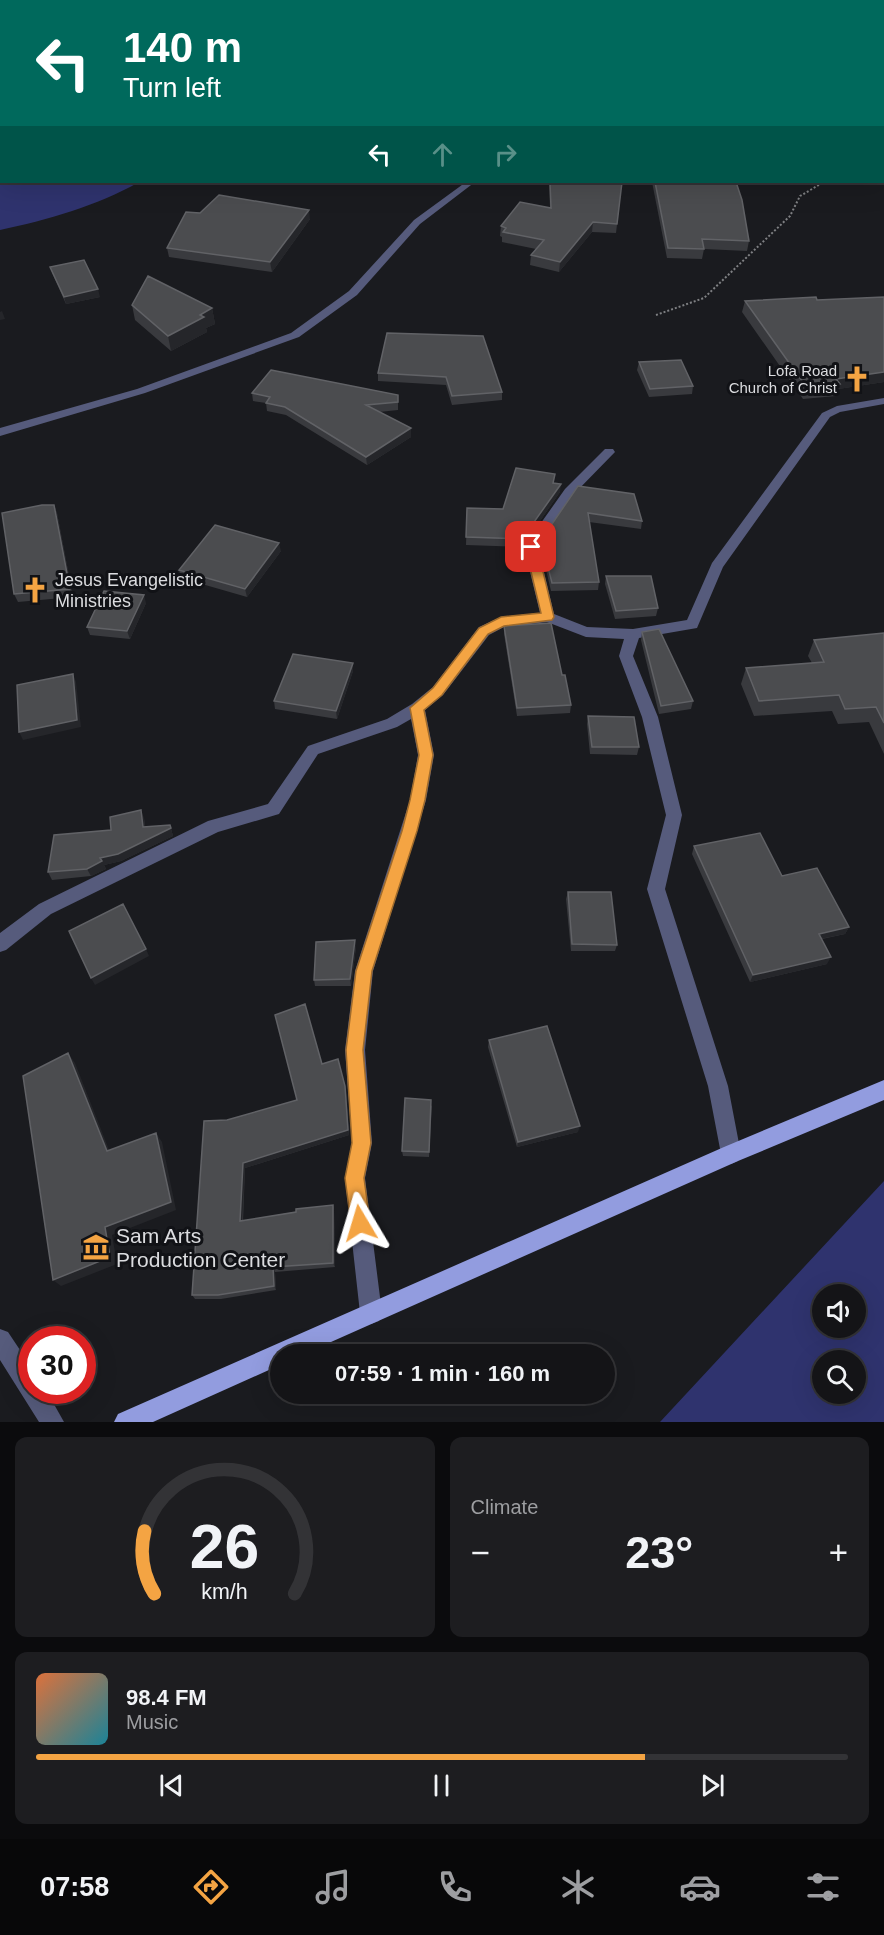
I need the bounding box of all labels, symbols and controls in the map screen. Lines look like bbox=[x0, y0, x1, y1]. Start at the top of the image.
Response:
icon: left bbox=[24, 24, 102, 102]
text: 140 m bbox=[123, 24, 242, 71]
text: Turn left bbox=[123, 73, 221, 103]
icon: left bbox=[363, 138, 396, 171]
icon: ahead bbox=[426, 138, 459, 171]
icon: right bbox=[489, 138, 522, 171]
place label: Lofa Road Church of Christ bbox=[729, 362, 838, 396]
church icon: Lofa Road Church of Christ bbox=[842, 364, 872, 394]
pin bbox=[505, 521, 556, 572]
icon: arrive bbox=[514, 530, 547, 563]
place label: Jesus Evangelistic Ministries bbox=[55, 570, 203, 611]
church icon: Jesus Evangelistic Ministries bbox=[20, 575, 50, 605]
position arrow bbox=[328, 1191, 392, 1255]
place label: Sam Arts Production Center bbox=[116, 1224, 285, 1271]
museum icon: Sam Arts Production Center bbox=[81, 1232, 111, 1262]
map controls bbox=[812, 1284, 866, 1404]
button: sound bbox=[812, 1284, 866, 1338]
speed limit sign: 30 bbox=[18, 1326, 96, 1404]
button: search bbox=[812, 1350, 866, 1404]
text: 07:59 · 1 min · 160 m bbox=[335, 1361, 550, 1386]
text: Climate bbox=[471, 1496, 538, 1518]
text: 26 bbox=[190, 1512, 259, 1581]
text: 23° bbox=[625, 1527, 693, 1578]
text: − bbox=[471, 1534, 490, 1571]
text: + bbox=[829, 1534, 848, 1571]
text: km/h bbox=[202, 1580, 248, 1604]
text: 98.4 FM bbox=[126, 1685, 207, 1710]
text: Music bbox=[126, 1711, 178, 1733]
icon: previous bbox=[155, 1769, 188, 1802]
icon: pause bbox=[425, 1769, 458, 1802]
icon: next bbox=[696, 1769, 729, 1802]
icon: directions bbox=[190, 1866, 232, 1908]
icon: music bbox=[312, 1866, 354, 1908]
icon: phone bbox=[434, 1866, 476, 1908]
icon: climate bbox=[557, 1866, 599, 1908]
icon: car bbox=[679, 1866, 721, 1908]
icon: filters bbox=[802, 1866, 844, 1908]
text: 07:58 bbox=[40, 1872, 109, 1902]

